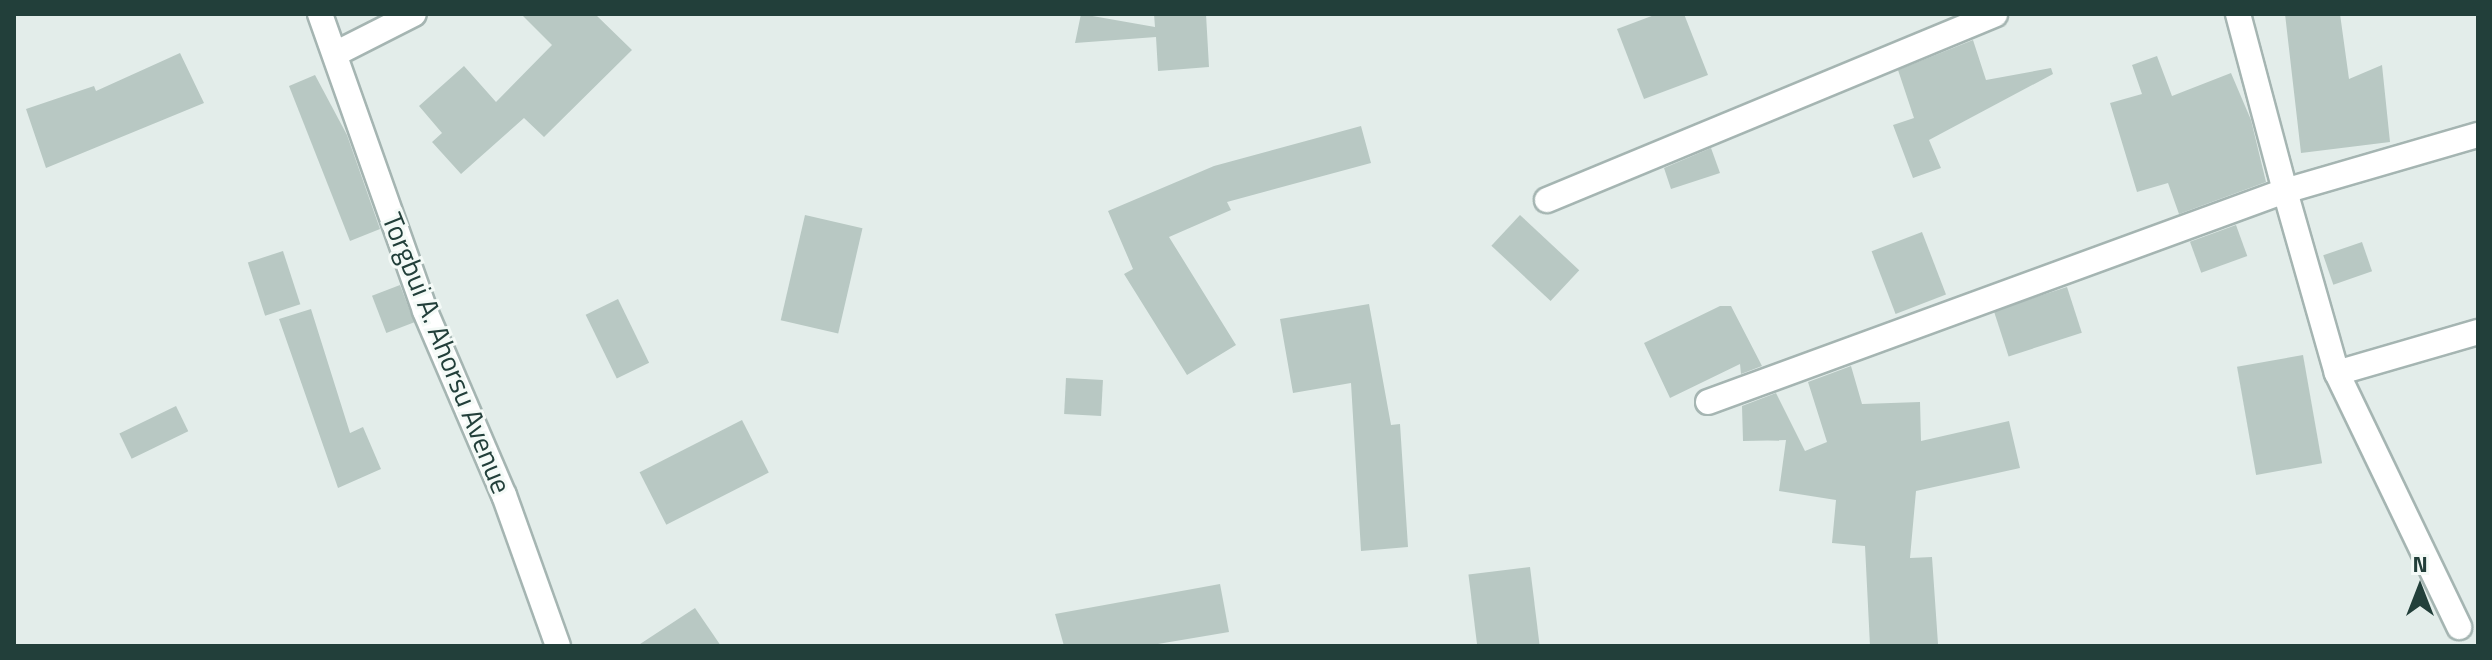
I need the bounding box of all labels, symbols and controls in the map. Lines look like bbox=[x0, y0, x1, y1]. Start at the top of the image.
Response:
street label: Torgbui A. Ahorsu Avenue bbox=[375, 208, 519, 498]
text: N bbox=[2412, 547, 2428, 581]
north arrow bbox=[2380, 548, 2460, 628]

